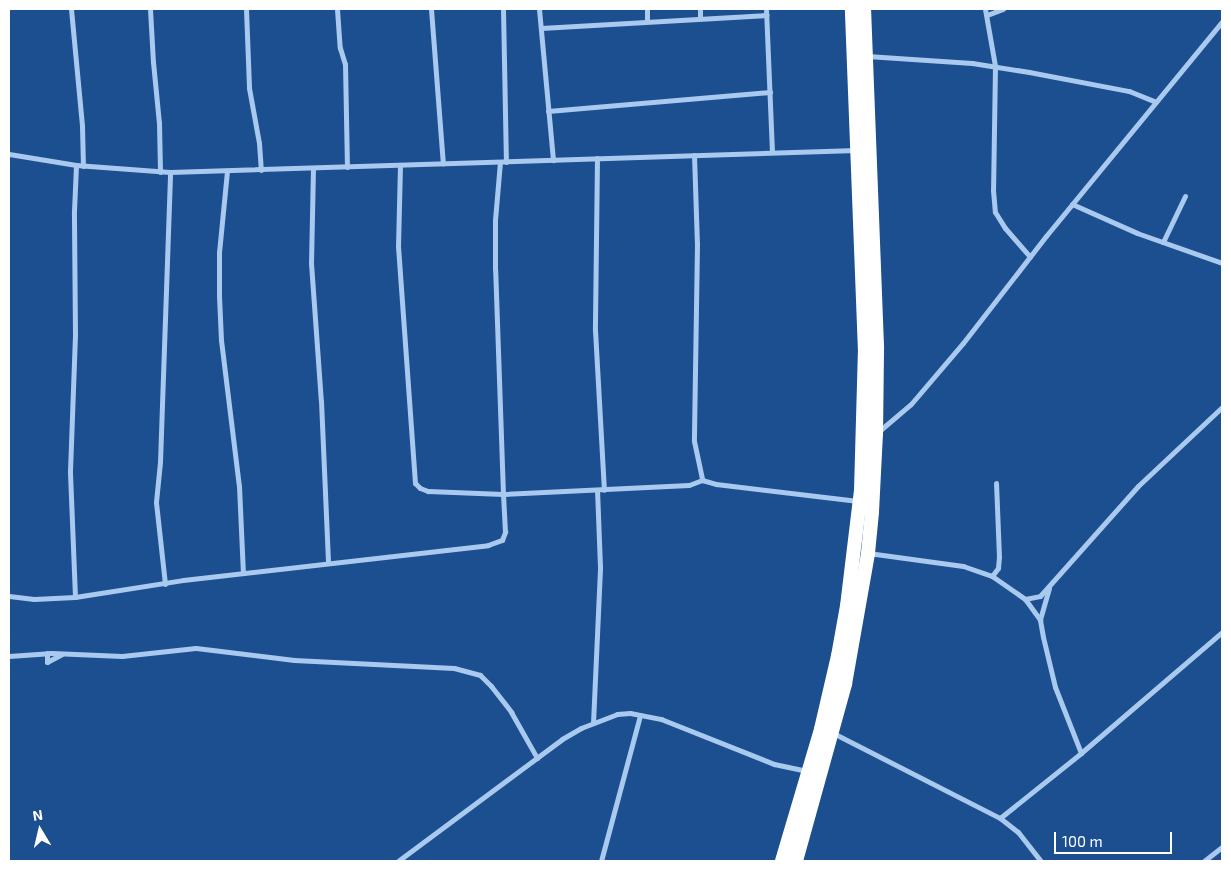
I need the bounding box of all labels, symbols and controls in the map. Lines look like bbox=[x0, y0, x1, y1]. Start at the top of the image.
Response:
north arrow bbox=[15, 805, 65, 855]
text: N bbox=[31, 806, 44, 824]
scale bar bbox=[1056, 822, 1174, 854]
text: 100 m bbox=[1062, 832, 1103, 850]

